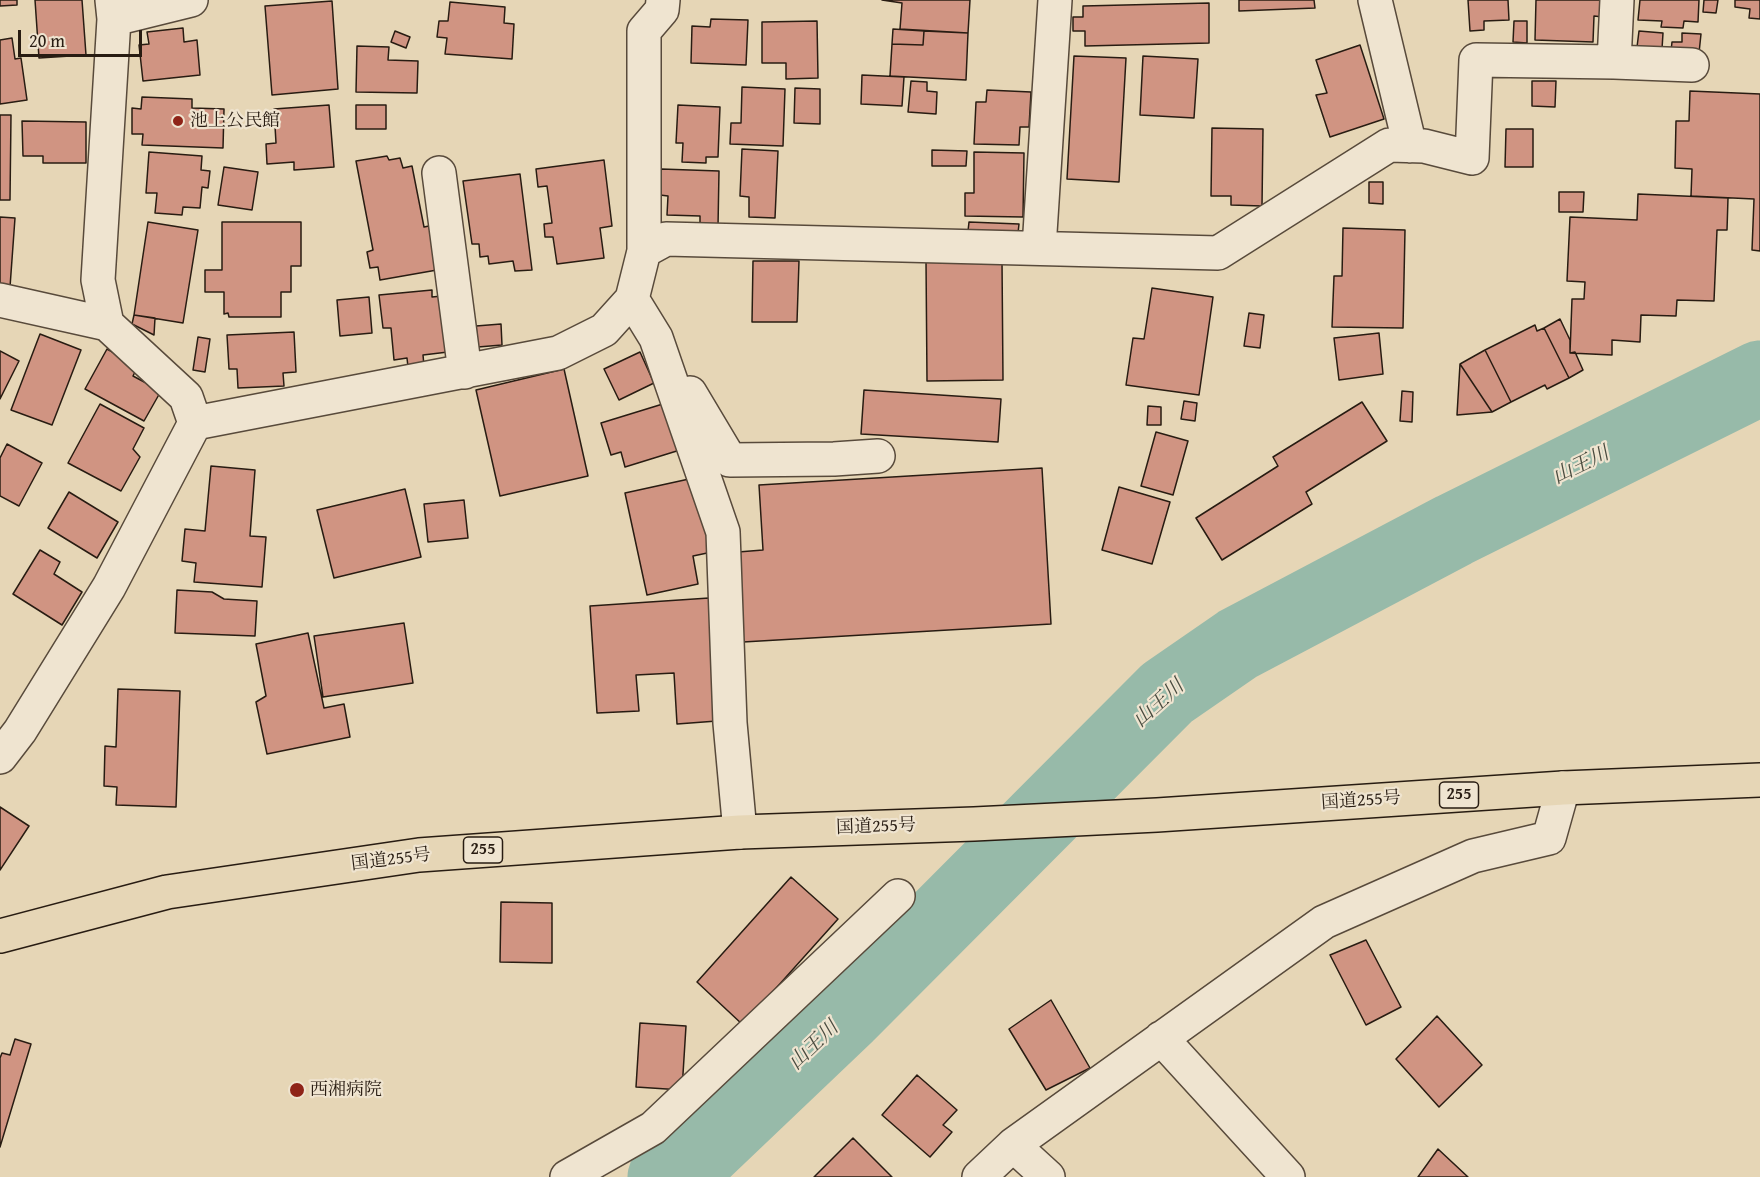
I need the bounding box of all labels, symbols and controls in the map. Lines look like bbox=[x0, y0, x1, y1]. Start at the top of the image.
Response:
scale bar bbox=[21, 18, 146, 56]
text: 20 m bbox=[29, 27, 65, 54]
place label: 池上公民館 bbox=[190, 110, 280, 132]
marker: 池上公民館 bbox=[171, 114, 185, 128]
water label: 山王川 bbox=[1549, 442, 1613, 490]
water label: 山王川 bbox=[1129, 675, 1189, 733]
road number: 255 bbox=[1440, 782, 1478, 808]
street label: 国道255号 bbox=[1320, 787, 1402, 815]
street label: 国道255号 bbox=[836, 815, 916, 839]
road number: 255 bbox=[464, 837, 502, 863]
street label: 国道255号 bbox=[350, 844, 432, 876]
water label: 山王川 bbox=[784, 1017, 844, 1075]
place label: 西湘病院 bbox=[310, 1079, 382, 1101]
marker: 西湘病院 bbox=[288, 1081, 306, 1099]

